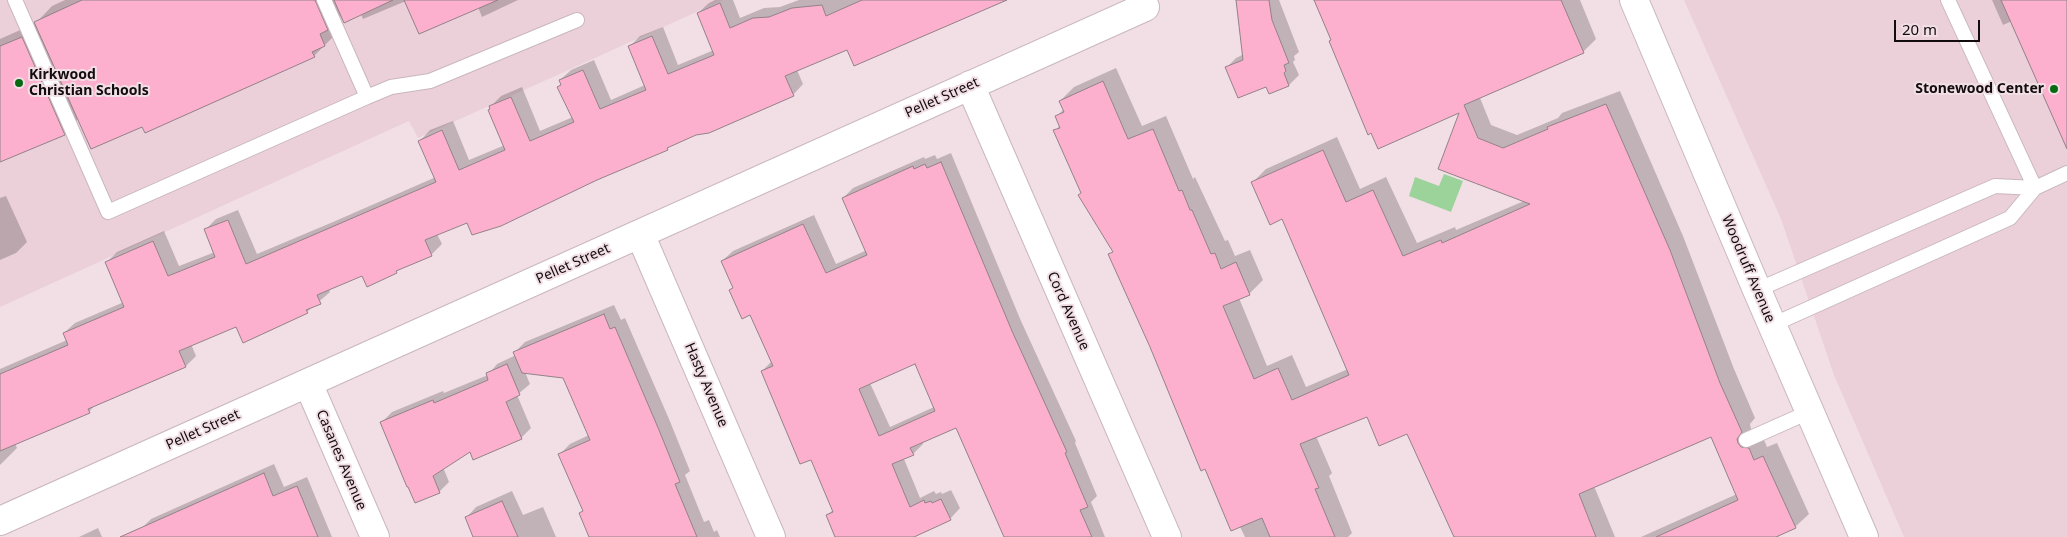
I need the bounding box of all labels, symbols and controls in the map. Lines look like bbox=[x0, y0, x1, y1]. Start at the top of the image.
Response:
scale bar bbox=[1897, 10, 1983, 42]
text: 20 m bbox=[1902, 19, 1937, 39]
place label: Kirkwood Christian Schools bbox=[29, 67, 149, 100]
street label: Pellet Street bbox=[902, 74, 982, 122]
marker: Kirkwood Christian Schools bbox=[13, 77, 25, 89]
place label: Stonewood Center bbox=[1915, 81, 2044, 97]
marker: Stonewood Center bbox=[2048, 83, 2060, 95]
street label: Woodruff Avenue bbox=[1718, 213, 1778, 325]
street label: Pellet Street bbox=[533, 240, 613, 288]
street label: Cord Avenue bbox=[1043, 269, 1093, 353]
street label: Hasty Avenue bbox=[681, 340, 731, 430]
street label: Pellet Street bbox=[163, 406, 243, 454]
street label: Casanes Avenue bbox=[312, 407, 370, 513]

